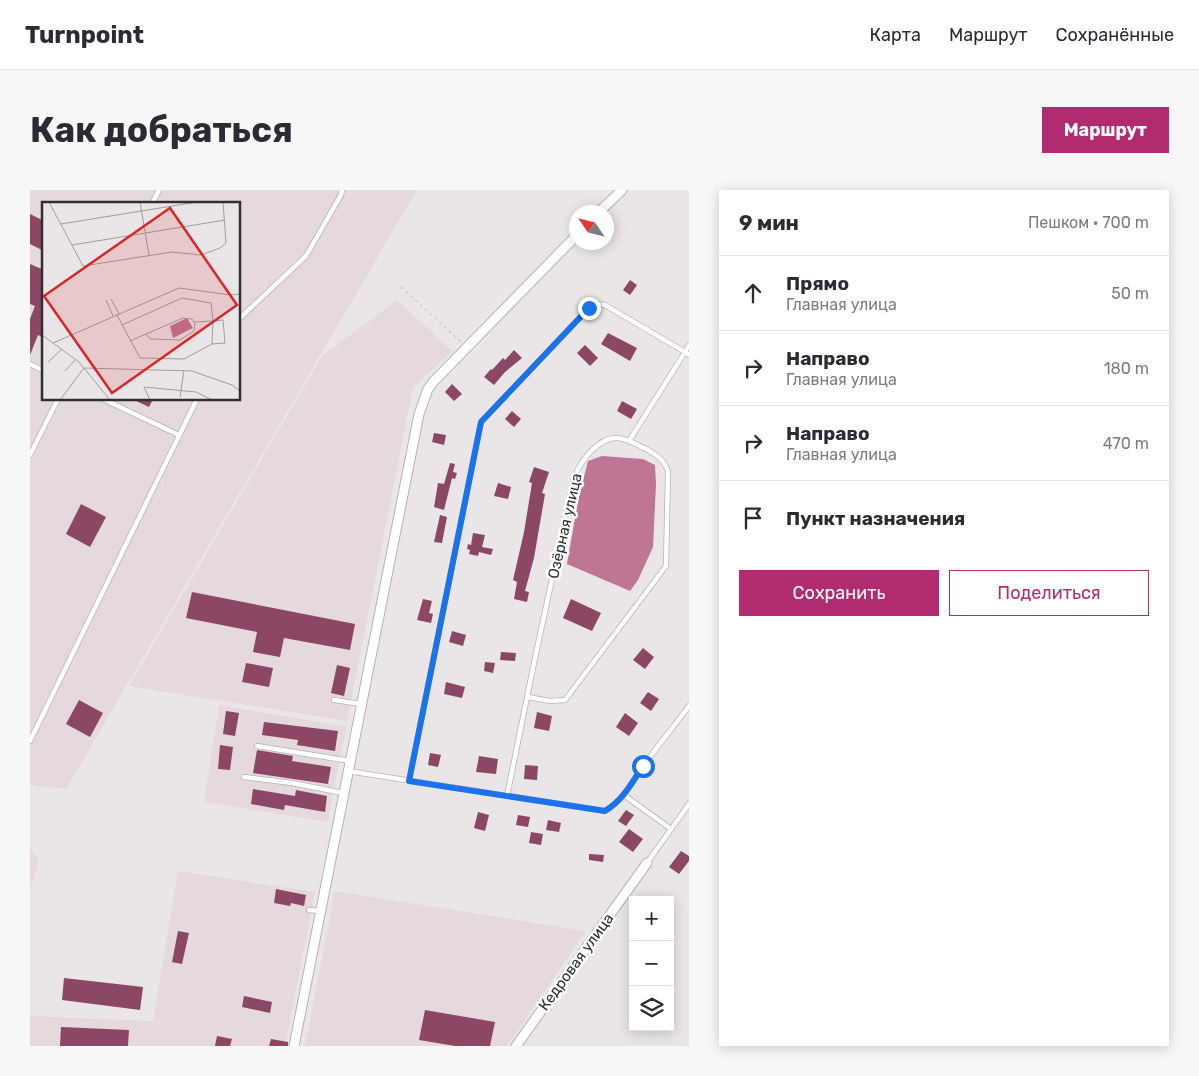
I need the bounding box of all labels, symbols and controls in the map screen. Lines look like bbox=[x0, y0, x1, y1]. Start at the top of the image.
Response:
text: Turnpoint bbox=[25, 21, 144, 49]
text: Карта bbox=[870, 24, 921, 46]
text: Маршрут bbox=[949, 24, 1028, 46]
text: Сохранённые bbox=[1056, 24, 1174, 46]
button: Маршрут bbox=[1042, 107, 1169, 153]
text: Как добраться bbox=[30, 109, 293, 151]
inset map bbox=[42, 202, 240, 400]
north arrow bbox=[569, 205, 614, 250]
text: 9 мин bbox=[739, 210, 799, 235]
text: Пешком · 700 m bbox=[1028, 213, 1149, 232]
text: Прямо bbox=[786, 272, 849, 295]
icon: ahead bbox=[739, 279, 767, 307]
text: 50 m bbox=[1111, 284, 1149, 303]
text: Главная улица bbox=[786, 295, 897, 314]
route end bbox=[578, 297, 601, 320]
text: Направо bbox=[786, 347, 870, 370]
icon: right bbox=[739, 354, 767, 382]
text: 180 m bbox=[1104, 359, 1149, 378]
text: Главная улица bbox=[786, 370, 897, 389]
text: Направо bbox=[786, 422, 870, 445]
icon: right bbox=[739, 429, 767, 457]
text: 470 m bbox=[1103, 434, 1149, 453]
text: Главная улица bbox=[786, 445, 897, 464]
street label: Озёрная улица bbox=[544, 472, 586, 580]
icon: arrive bbox=[739, 504, 767, 532]
text: Пункт назначения bbox=[786, 507, 965, 530]
button: Сохранить bbox=[739, 570, 939, 616]
button: Поделиться bbox=[949, 570, 1149, 616]
route start bbox=[632, 755, 655, 778]
map controls bbox=[629, 896, 674, 1031]
button: + bbox=[629, 896, 674, 941]
street label: Кедровая улица bbox=[535, 910, 617, 1014]
button: − bbox=[629, 941, 674, 986]
button: layers bbox=[629, 986, 674, 1031]

